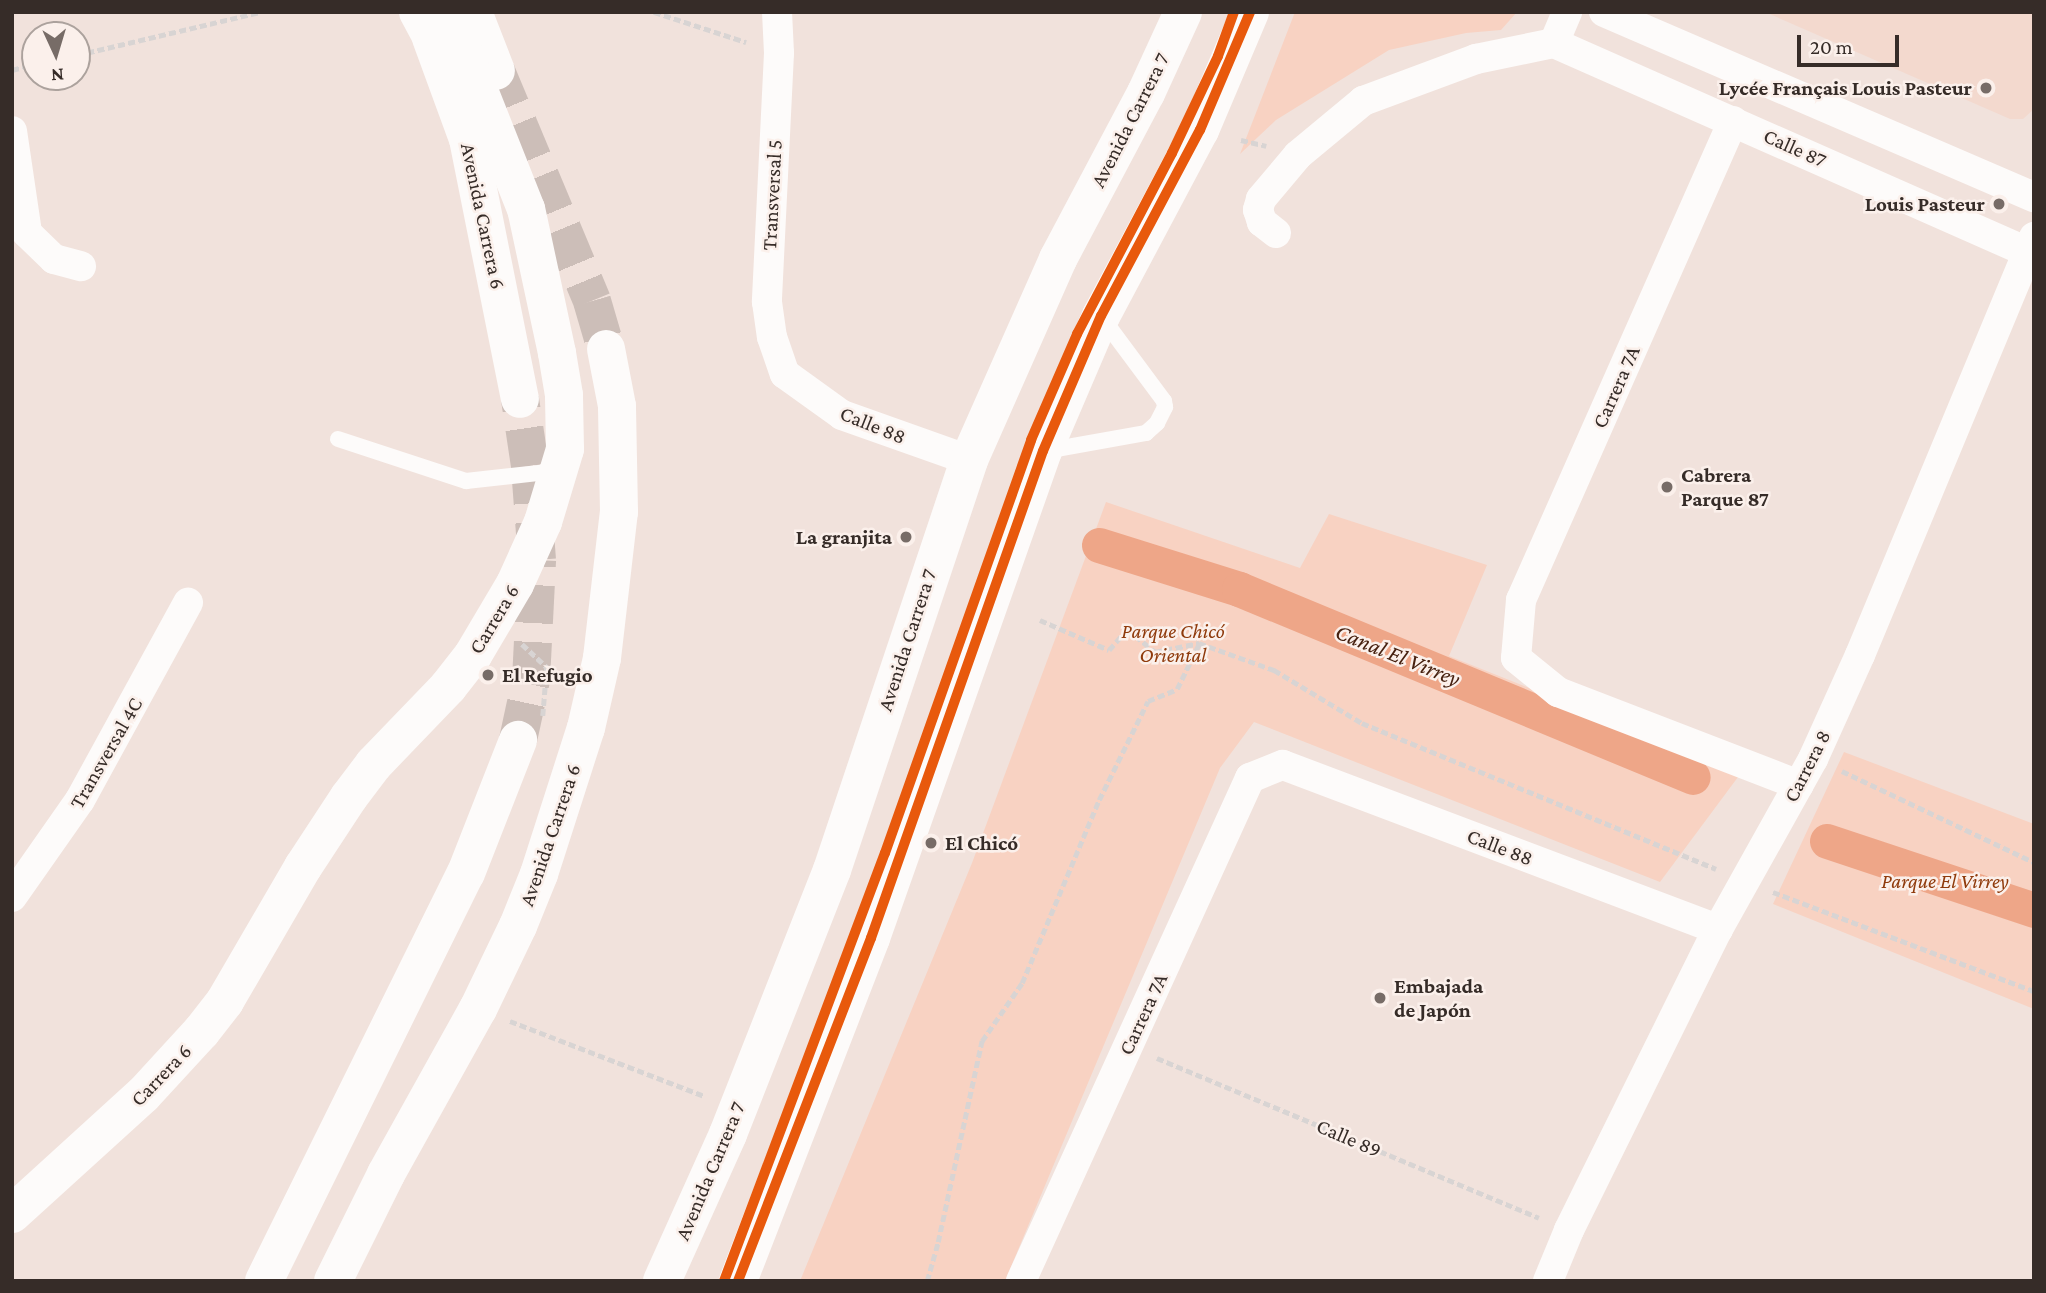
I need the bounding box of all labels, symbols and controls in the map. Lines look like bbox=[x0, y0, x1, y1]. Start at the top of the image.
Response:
north arrow bbox=[21, 21, 91, 91]
scale bar bbox=[1801, 21, 1902, 65]
text: 20 m bbox=[1810, 35, 1853, 59]
street label: Avenida Carrera 7 bbox=[1085, 48, 1175, 192]
text: N bbox=[50, 65, 65, 86]
place label: Lycée Français Louis Pasteur bbox=[1719, 75, 1972, 101]
marker: Lycée Français Louis Pasteur bbox=[1978, 80, 1994, 96]
street label: Calle 87 bbox=[1760, 123, 1830, 173]
street label: Transversal 5 bbox=[757, 139, 787, 251]
street label: Avenida Carrera 6 bbox=[455, 141, 511, 291]
place label: Louis Pasteur bbox=[1865, 191, 1985, 217]
marker: Louis Pasteur bbox=[1991, 196, 2007, 212]
street label: Carrera 7A bbox=[1587, 342, 1645, 432]
street label: Calle 88 bbox=[836, 400, 910, 450]
place label: Cabrera Parque 87 bbox=[1681, 462, 1769, 512]
marker: Cabrera Parque 87 bbox=[1659, 479, 1675, 495]
place label: La granjita bbox=[796, 524, 892, 550]
marker: La granjita bbox=[898, 529, 914, 545]
street label: Avenida Carrera 7 bbox=[872, 566, 942, 714]
street label: Carrera 6 bbox=[463, 579, 525, 659]
water label: Canal El Virrey bbox=[1332, 617, 1464, 693]
park label: Parque Chicó Oriental bbox=[1121, 618, 1225, 668]
place label: El Refugio bbox=[502, 662, 593, 688]
marker: El Refugio bbox=[480, 667, 496, 683]
street label: Transversal 4C bbox=[64, 693, 148, 813]
street label: Carrera 8 bbox=[1778, 726, 1836, 806]
street label: Avenida Carrera 6 bbox=[514, 761, 586, 909]
street label: Calle 88 bbox=[1463, 823, 1537, 871]
place label: El Chicó bbox=[945, 830, 1018, 856]
marker: El Chicó bbox=[923, 835, 939, 851]
park label: Parque El Virrey bbox=[1881, 868, 2009, 894]
street label: Carrera 7A bbox=[1113, 969, 1173, 1059]
place label: Embajada de Japón bbox=[1394, 973, 1483, 1023]
marker: Embajada de Japón bbox=[1372, 990, 1388, 1006]
street label: Carrera 6 bbox=[125, 1039, 197, 1111]
street label: Avenida Carrera 7 bbox=[670, 1098, 750, 1244]
street label: Calle 89 bbox=[1313, 1113, 1385, 1163]

